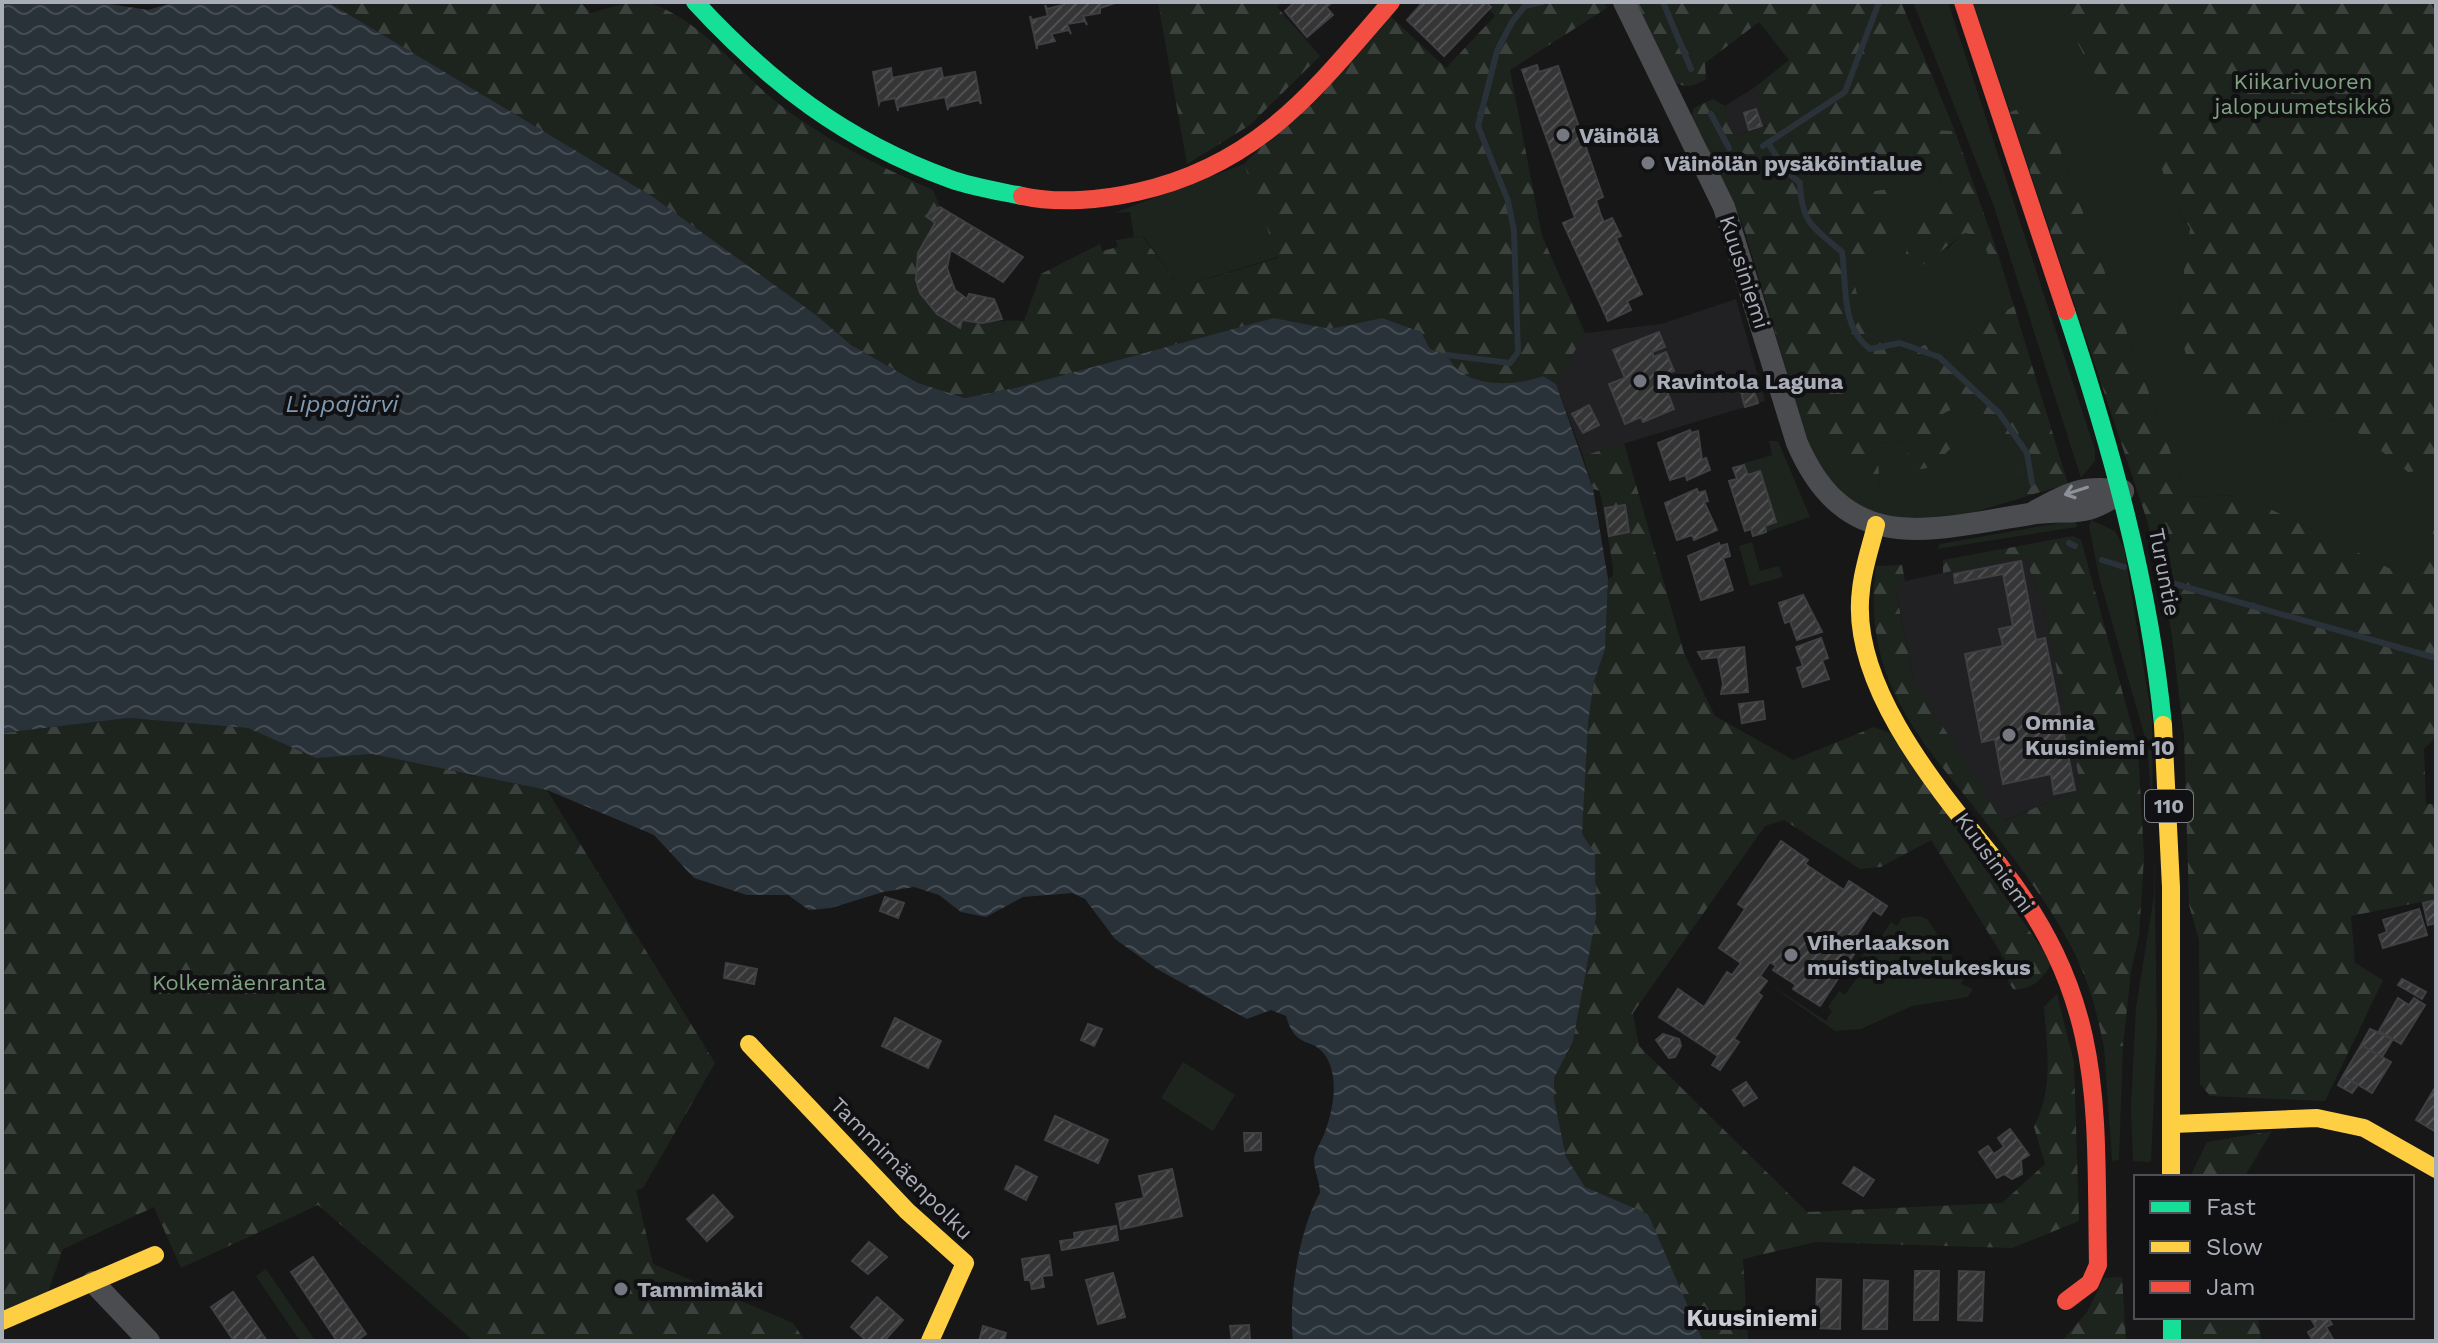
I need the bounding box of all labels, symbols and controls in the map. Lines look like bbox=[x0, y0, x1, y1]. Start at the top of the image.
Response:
park label: Kiikarivuoren jalopuumetsikkö bbox=[2213, 69, 2391, 119]
place label: Väinölä bbox=[1579, 123, 1660, 148]
marker: Väinölä bbox=[1554, 126, 1572, 144]
place label: Väinölän pysäköintialue bbox=[1664, 151, 1923, 176]
marker: Väinölän pysäköintialue bbox=[1639, 154, 1657, 172]
street label: Kuusiniemi bbox=[1714, 212, 1775, 332]
place label: Ravintola Laguna bbox=[1656, 369, 1843, 394]
marker: Ravintola Laguna bbox=[1631, 372, 1649, 390]
water label: Lippajärvi bbox=[286, 390, 399, 418]
one-way arrow bbox=[2064, 485, 2089, 500]
street label: Turuntie bbox=[2144, 526, 2185, 618]
place label: Omnia Kuusiniemi 10 bbox=[2025, 710, 2175, 760]
marker: Omnia Kuusiniemi 10 bbox=[2000, 726, 2018, 744]
road number: 110 bbox=[2145, 790, 2193, 822]
street label: Kuusiniemi bbox=[1950, 807, 2039, 917]
place label: Viherlaakson muistipalvelukeskus bbox=[1807, 930, 2031, 980]
marker: Viherlaakson muistipalvelukeskus bbox=[1782, 946, 1800, 964]
park label: Kolkemäenranta bbox=[152, 970, 326, 995]
street label: Tammimäenpolku bbox=[825, 1092, 978, 1245]
legend bbox=[2134, 1175, 2414, 1319]
text: Fast bbox=[2206, 1193, 2256, 1221]
text: Slow bbox=[2206, 1233, 2263, 1261]
text: Jam bbox=[2206, 1273, 2256, 1301]
place label: Tammimäki bbox=[637, 1277, 764, 1302]
marker: Tammimäki bbox=[612, 1280, 630, 1298]
district label: Kuusiniemi bbox=[1686, 1304, 1818, 1332]

